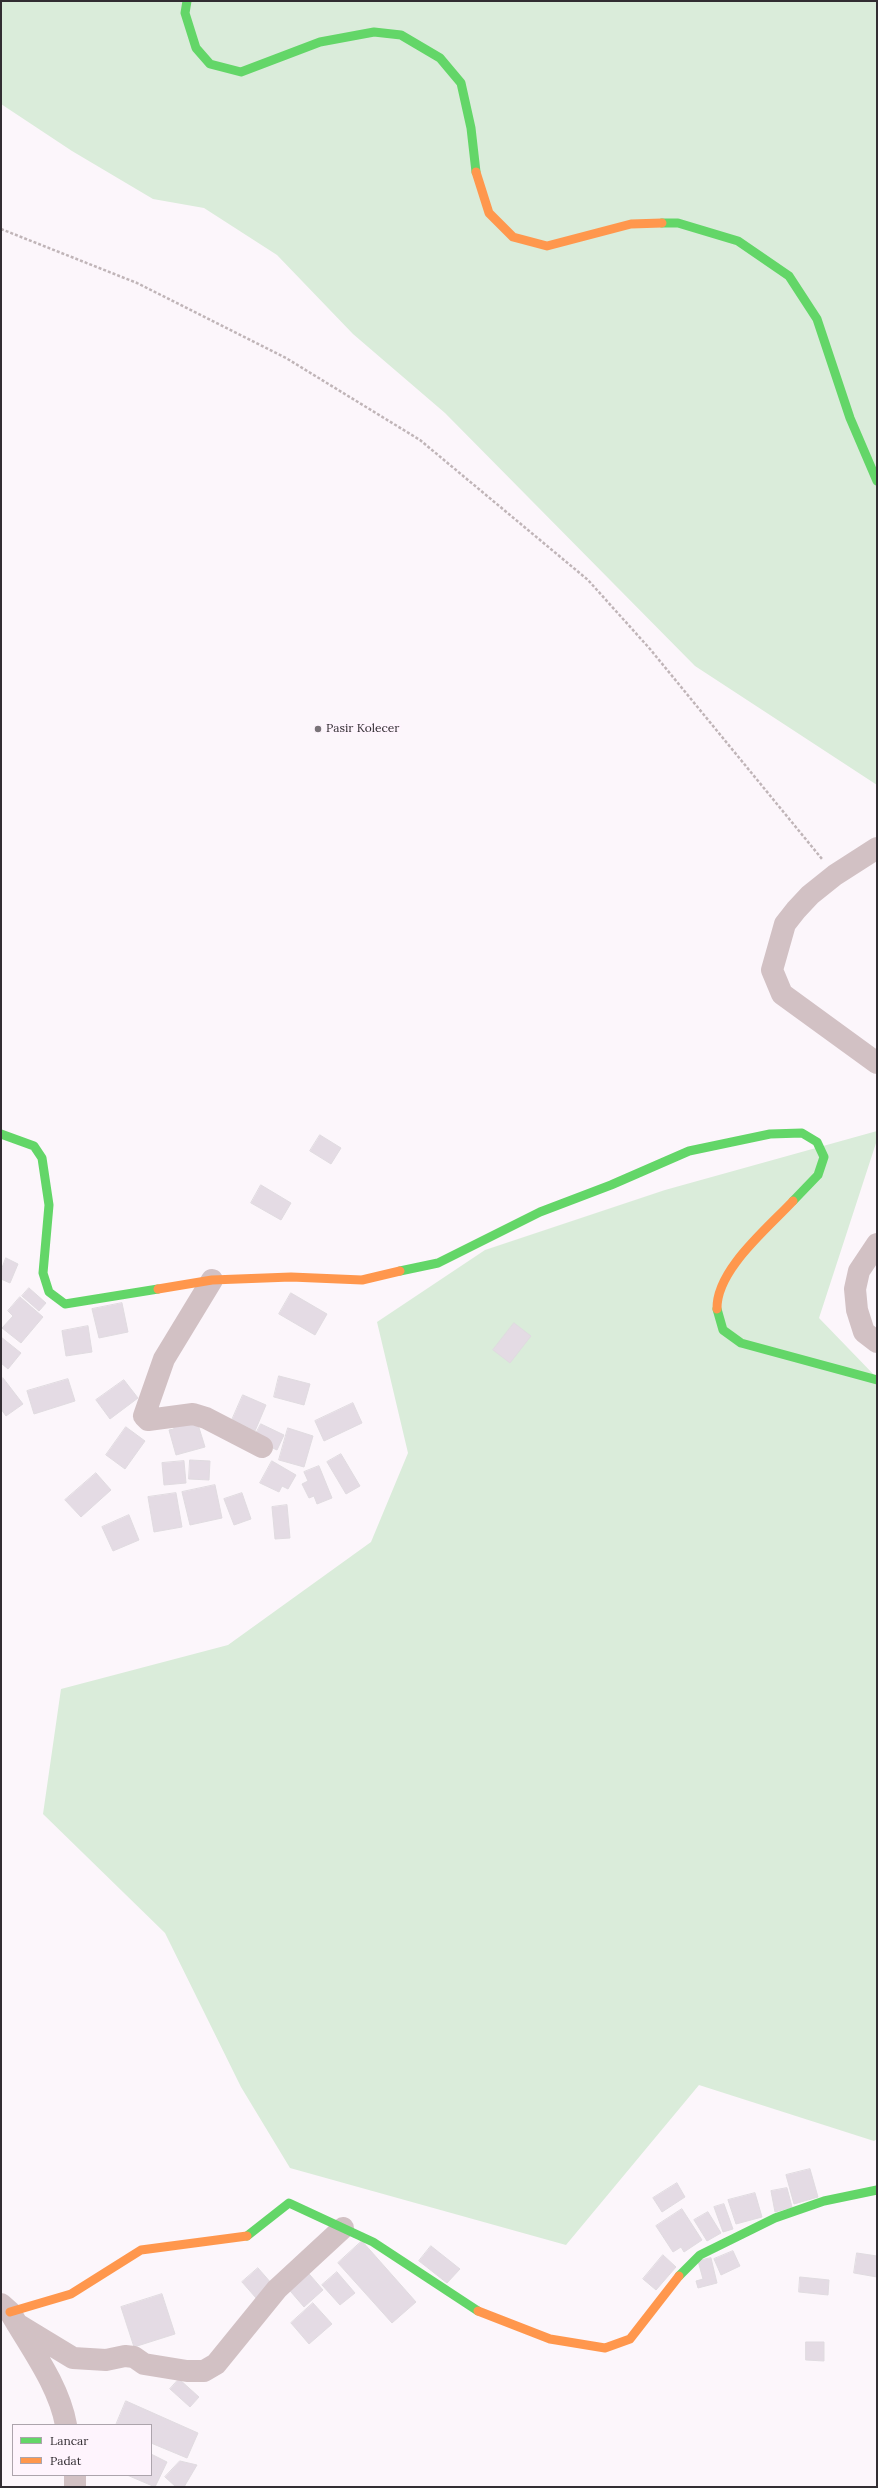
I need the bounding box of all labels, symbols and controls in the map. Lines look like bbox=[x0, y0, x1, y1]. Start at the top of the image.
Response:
place label: Pasir Kolecer bbox=[326, 722, 399, 736]
marker: Pasir Kolecer bbox=[313, 724, 323, 734]
legend bbox=[12, 2424, 152, 2476]
text: Lancar bbox=[50, 2433, 88, 2448]
text: Padat bbox=[50, 2453, 81, 2468]

